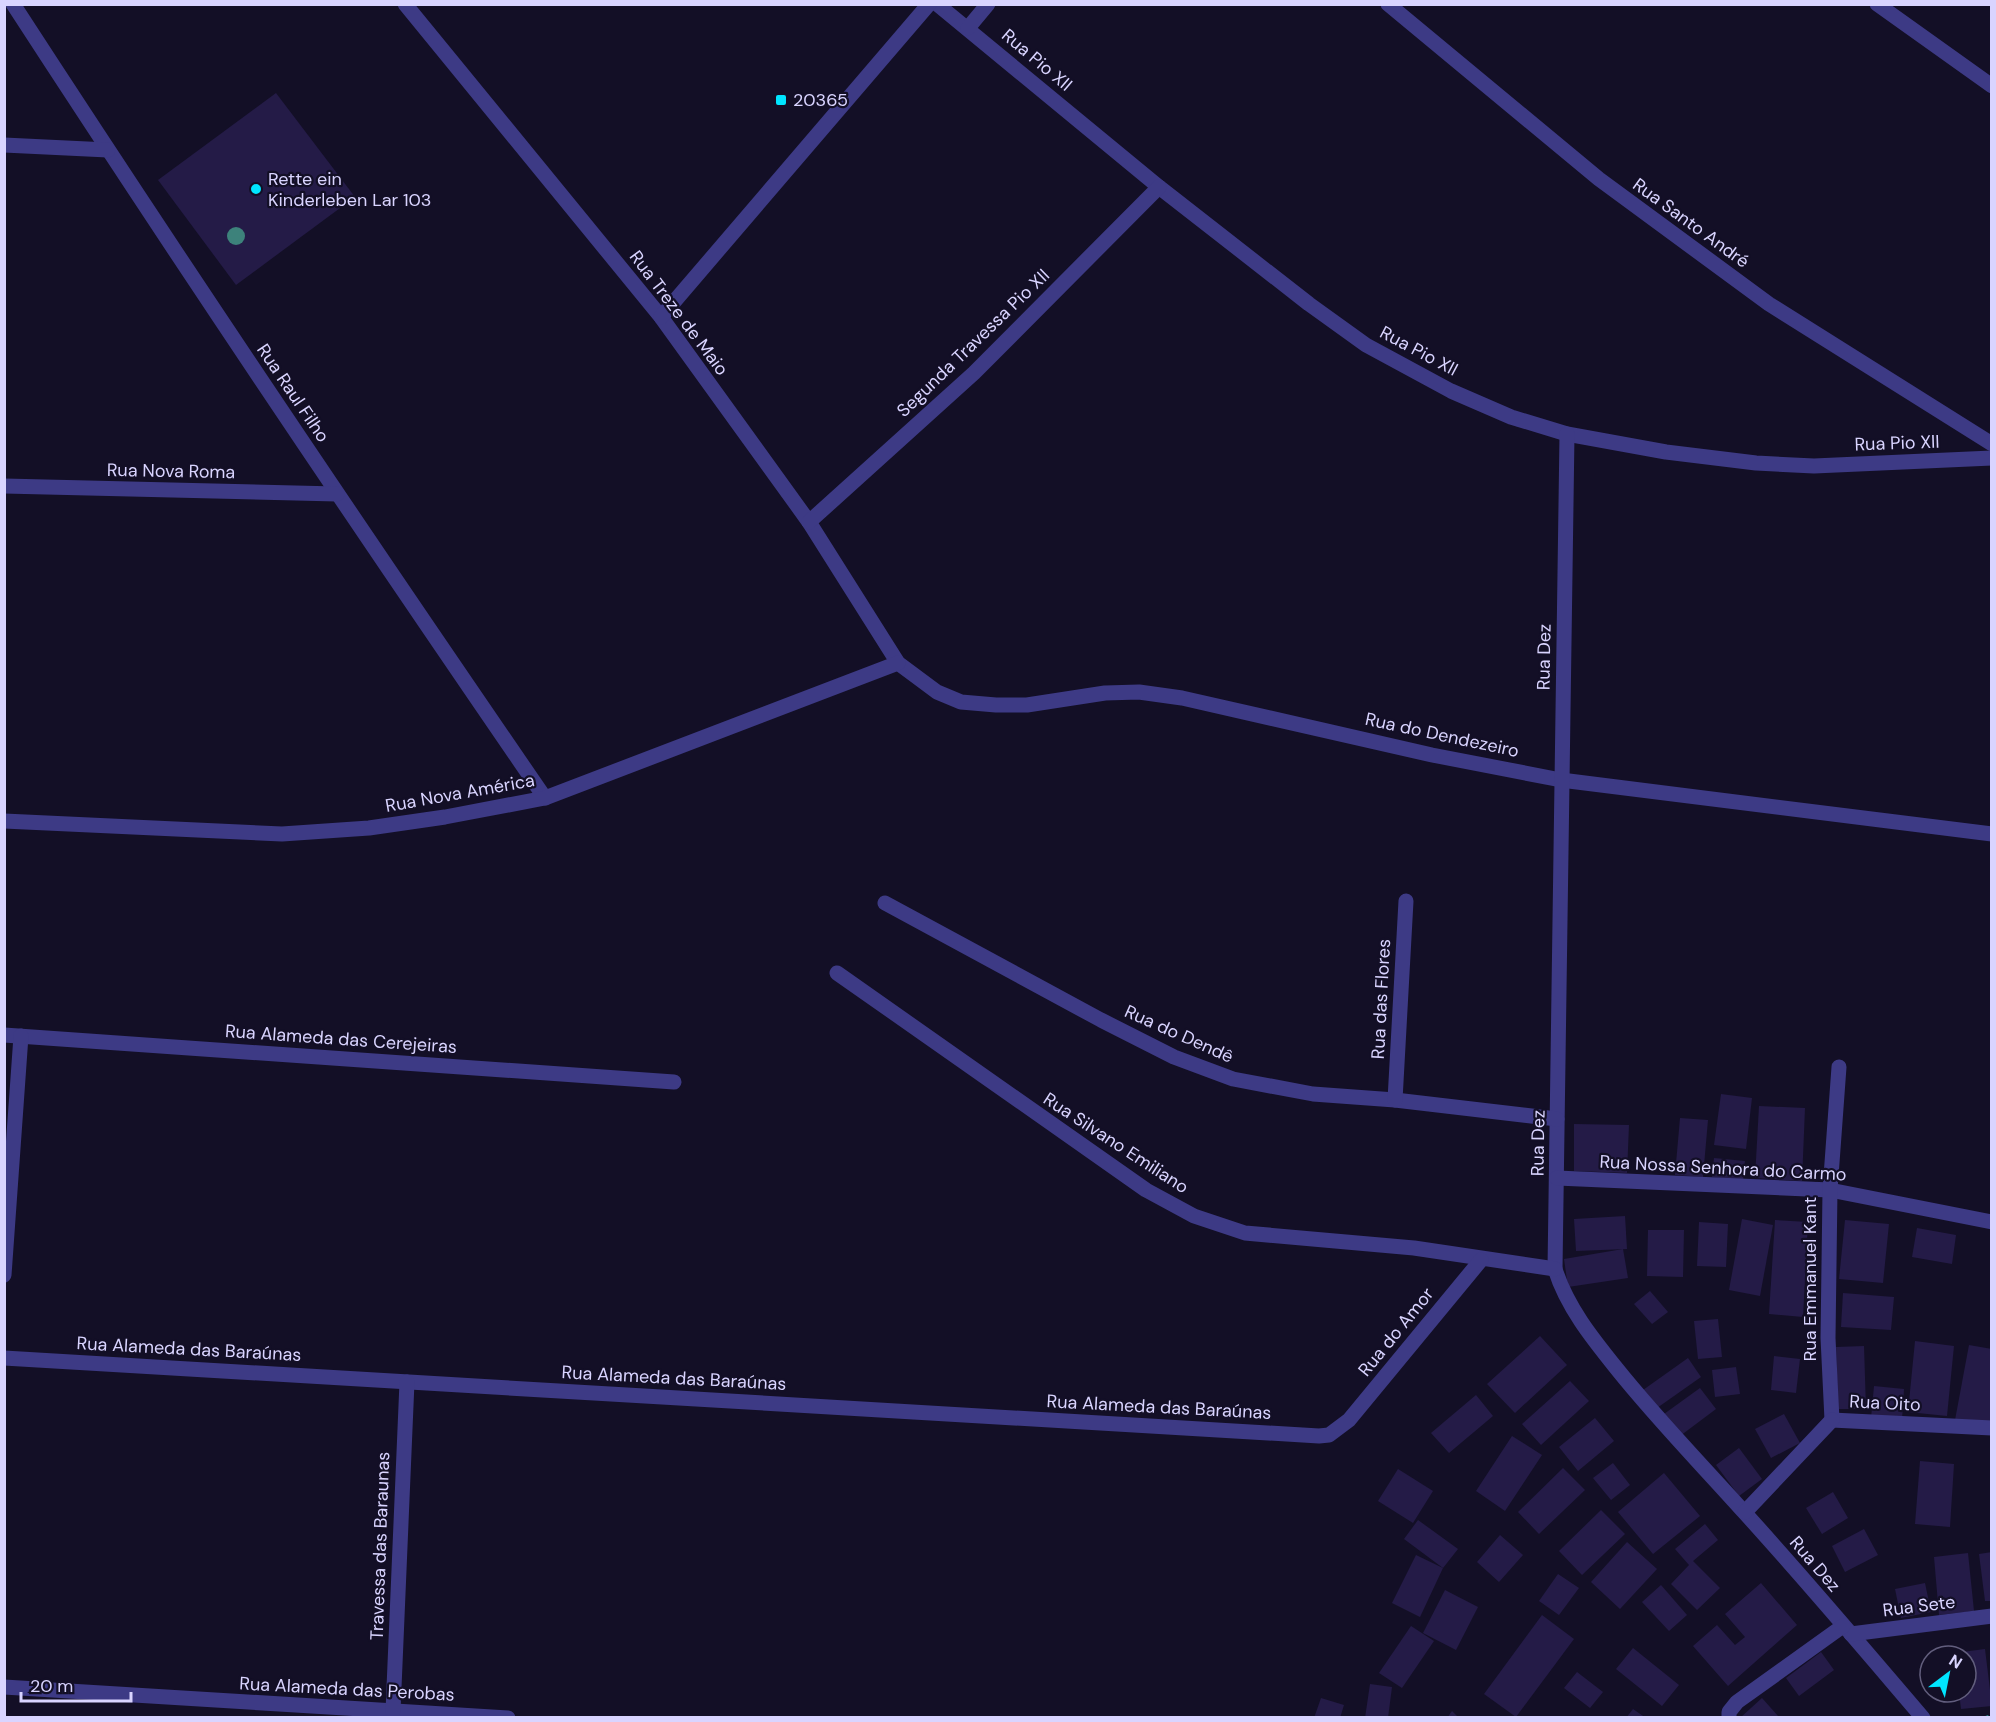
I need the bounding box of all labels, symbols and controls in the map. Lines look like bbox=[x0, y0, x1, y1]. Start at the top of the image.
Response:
street label: Rua Pio XII bbox=[997, 23, 1077, 97]
place label: 20365 bbox=[793, 88, 848, 112]
marker: 20365 bbox=[774, 93, 788, 107]
place label: Rette ein Kinderleben Lar 103 bbox=[268, 167, 431, 212]
street label: Rua Santo André bbox=[1628, 173, 1754, 273]
marker: Rette ein Kinderleben Lar 103 bbox=[249, 182, 263, 196]
street label: Rua Treze de Maio bbox=[624, 246, 734, 380]
street label: Segunda Travessa Pio XII bbox=[891, 264, 1055, 422]
street label: Rua Pio XII bbox=[1376, 320, 1462, 382]
street label: Rua Raul Filho bbox=[251, 339, 335, 447]
street label: Rua Pio XII bbox=[1854, 430, 1940, 456]
street label: Rua Nova Roma bbox=[107, 458, 235, 484]
street label: Rua Dez bbox=[1531, 624, 1557, 690]
street label: Rua do Dendezeiro bbox=[1363, 707, 1521, 763]
street label: Rua Nova América bbox=[383, 768, 537, 818]
street label: Rua das Flores bbox=[1366, 938, 1396, 1060]
street label: Rua do Dendê bbox=[1121, 999, 1237, 1069]
street label: Rua Alameda das Cerejeiras bbox=[224, 1019, 458, 1059]
street label: Rua Silvano Emiliano bbox=[1039, 1087, 1193, 1199]
street label: Rua Dez bbox=[1525, 1110, 1551, 1176]
street label: Rua Nossa Senhora do Carmo bbox=[1599, 1150, 1847, 1186]
street label: Rua Emmanuel Kant bbox=[1798, 1197, 1822, 1361]
street label: Rua do Amor bbox=[1353, 1282, 1439, 1381]
street label: Rua Alameda das Baraúnas bbox=[76, 1331, 302, 1367]
street label: Rua Alameda das Baraúnas bbox=[561, 1360, 787, 1396]
street label: Rua Alameda das Baraúnas bbox=[1046, 1389, 1272, 1425]
street label: Rua Oito bbox=[1849, 1389, 1921, 1417]
street label: Travessa das Baraunas bbox=[365, 1451, 395, 1641]
street label: Rua Dez bbox=[1784, 1531, 1846, 1597]
street label: Rua Sete bbox=[1881, 1590, 1957, 1622]
north arrow bbox=[1918, 1644, 1978, 1704]
text: N bbox=[1945, 1650, 1966, 1674]
scale bar bbox=[21, 1665, 130, 1703]
street label: Rua Alameda das Perobas bbox=[239, 1671, 455, 1707]
text: 20 m bbox=[30, 1674, 73, 1698]

